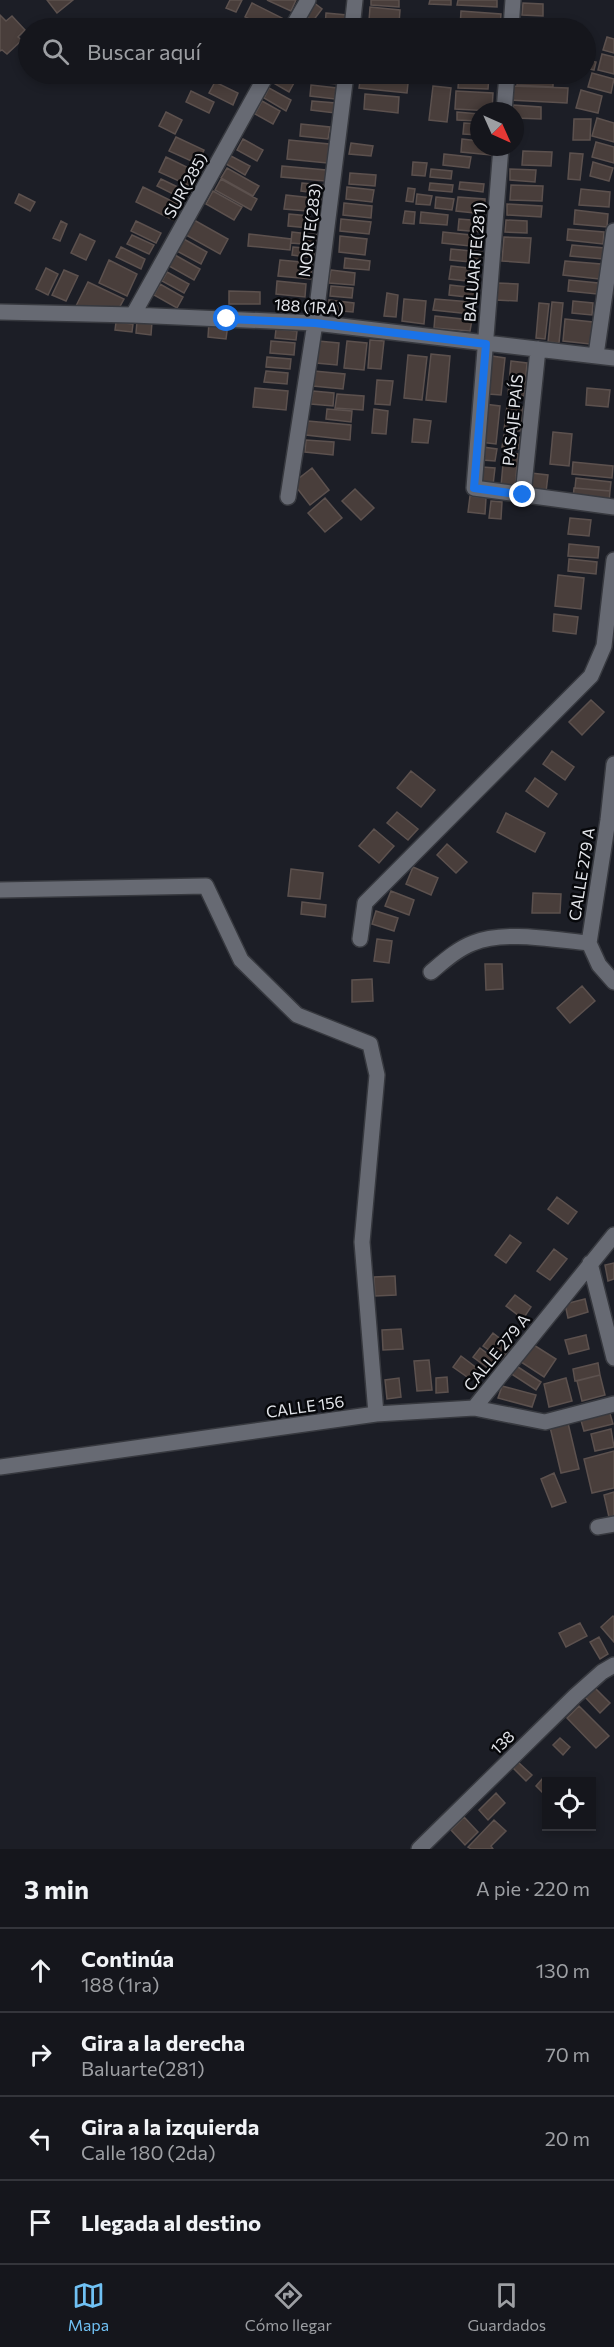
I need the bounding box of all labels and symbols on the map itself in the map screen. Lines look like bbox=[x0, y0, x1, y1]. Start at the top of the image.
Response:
north arrow bbox=[470, 102, 524, 156]
street label: SUR(285) bbox=[159, 149, 211, 221]
street label: NORTE(283) bbox=[294, 182, 324, 278]
street label: BALUARTE(281) bbox=[459, 201, 489, 323]
street label: 188 (1RA) bbox=[273, 294, 345, 318]
route start bbox=[213, 305, 239, 331]
street label: PASAJE PAÍS bbox=[498, 373, 526, 467]
route end bbox=[509, 481, 535, 507]
street label: CALLE 279 A bbox=[564, 826, 598, 922]
street label: CALLE 279 A bbox=[459, 1310, 533, 1394]
street label: CALLE 156 bbox=[265, 1391, 345, 1421]
street label: 138 bbox=[486, 1726, 518, 1758]

